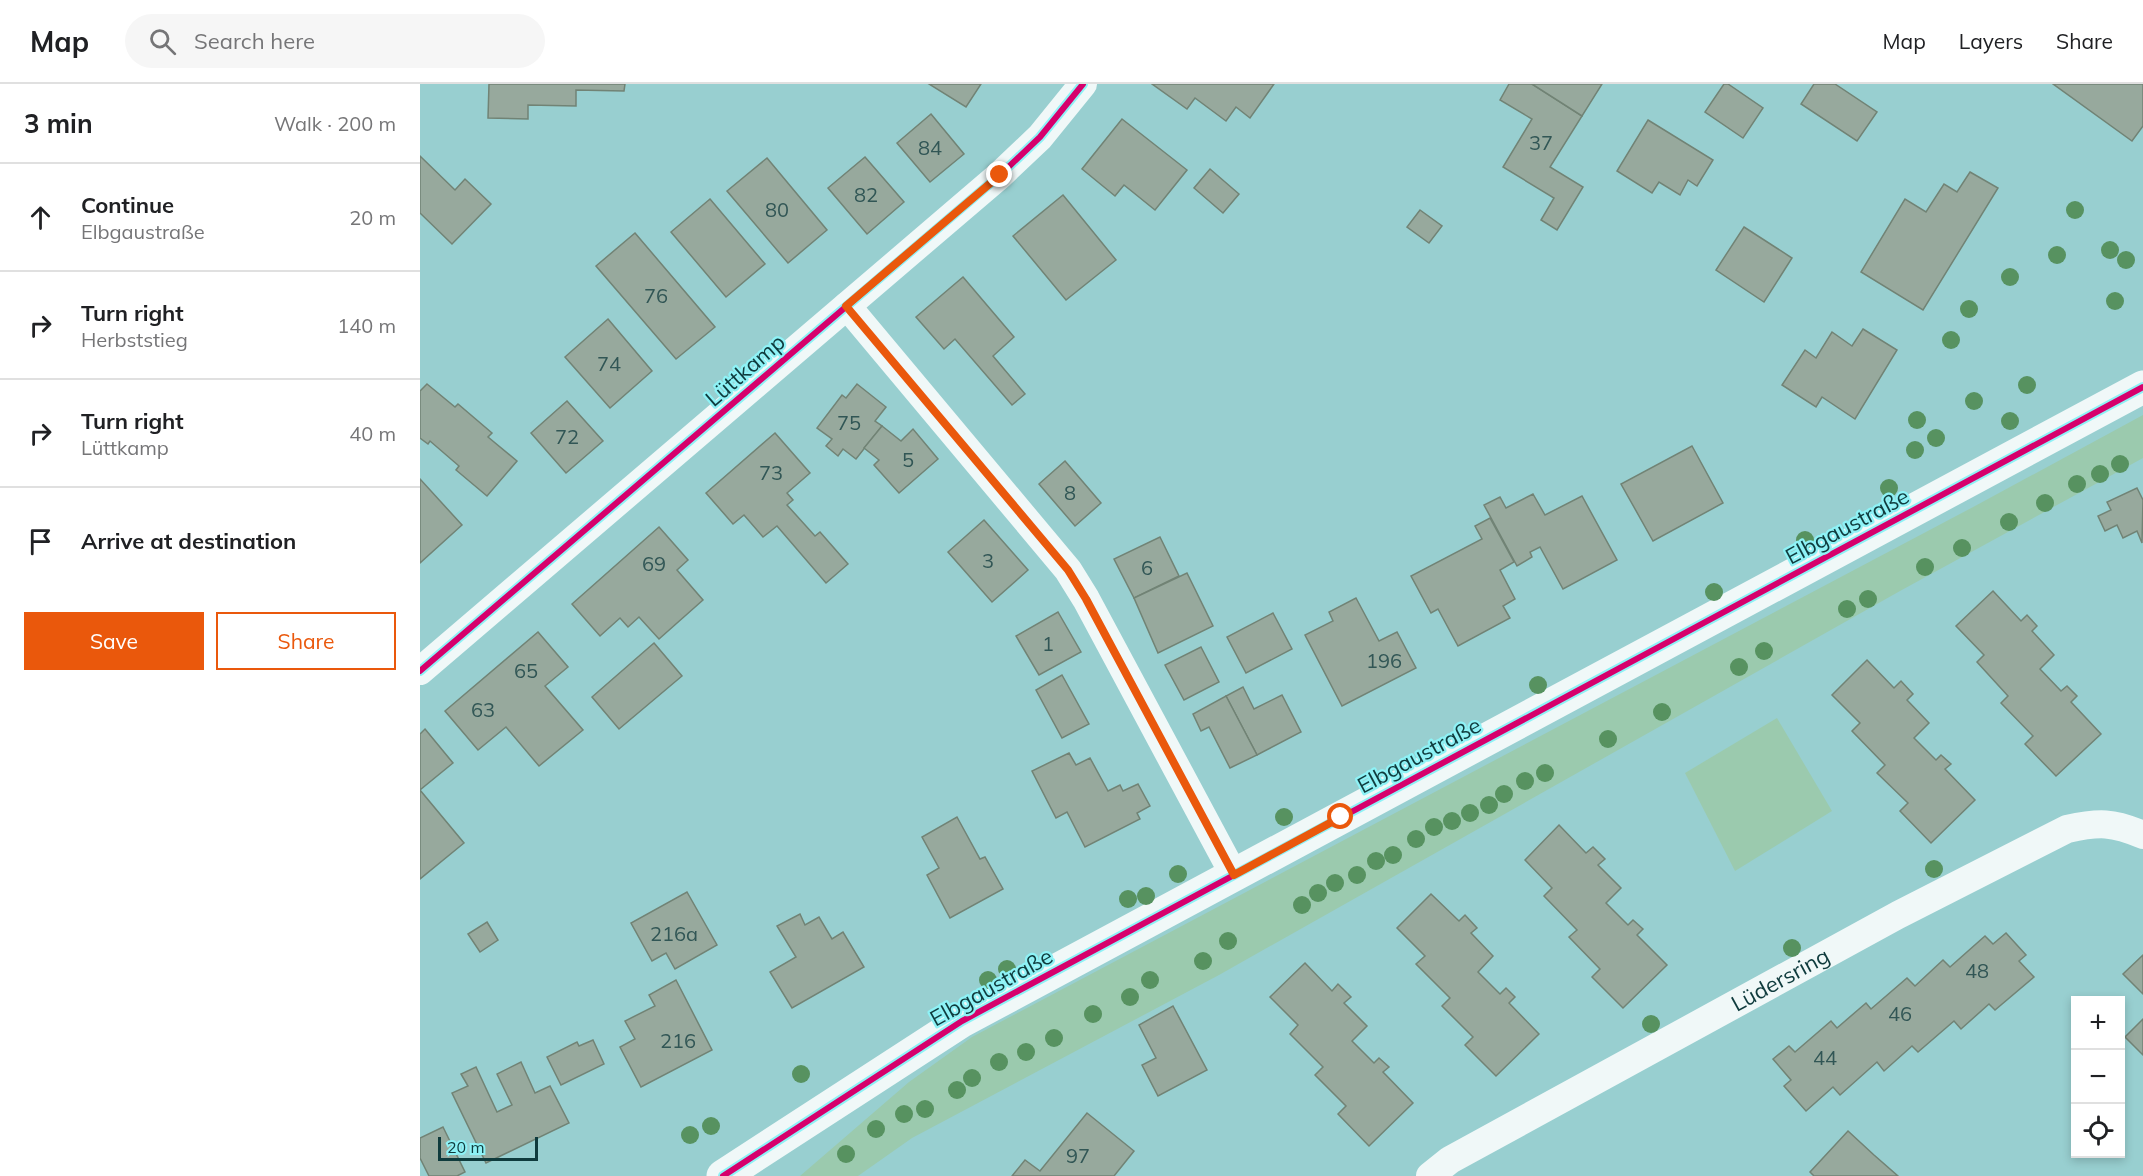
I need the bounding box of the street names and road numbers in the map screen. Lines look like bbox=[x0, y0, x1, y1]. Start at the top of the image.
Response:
street label: Lüttkamp bbox=[699, 328, 791, 412]
street label: Elbgaustraße bbox=[1780, 482, 1914, 570]
street label: Elbgaustraße bbox=[1352, 711, 1486, 799]
street label: Lüdersring bbox=[1726, 941, 1834, 1018]
street label: Elbgaustraße bbox=[925, 942, 1057, 1032]

